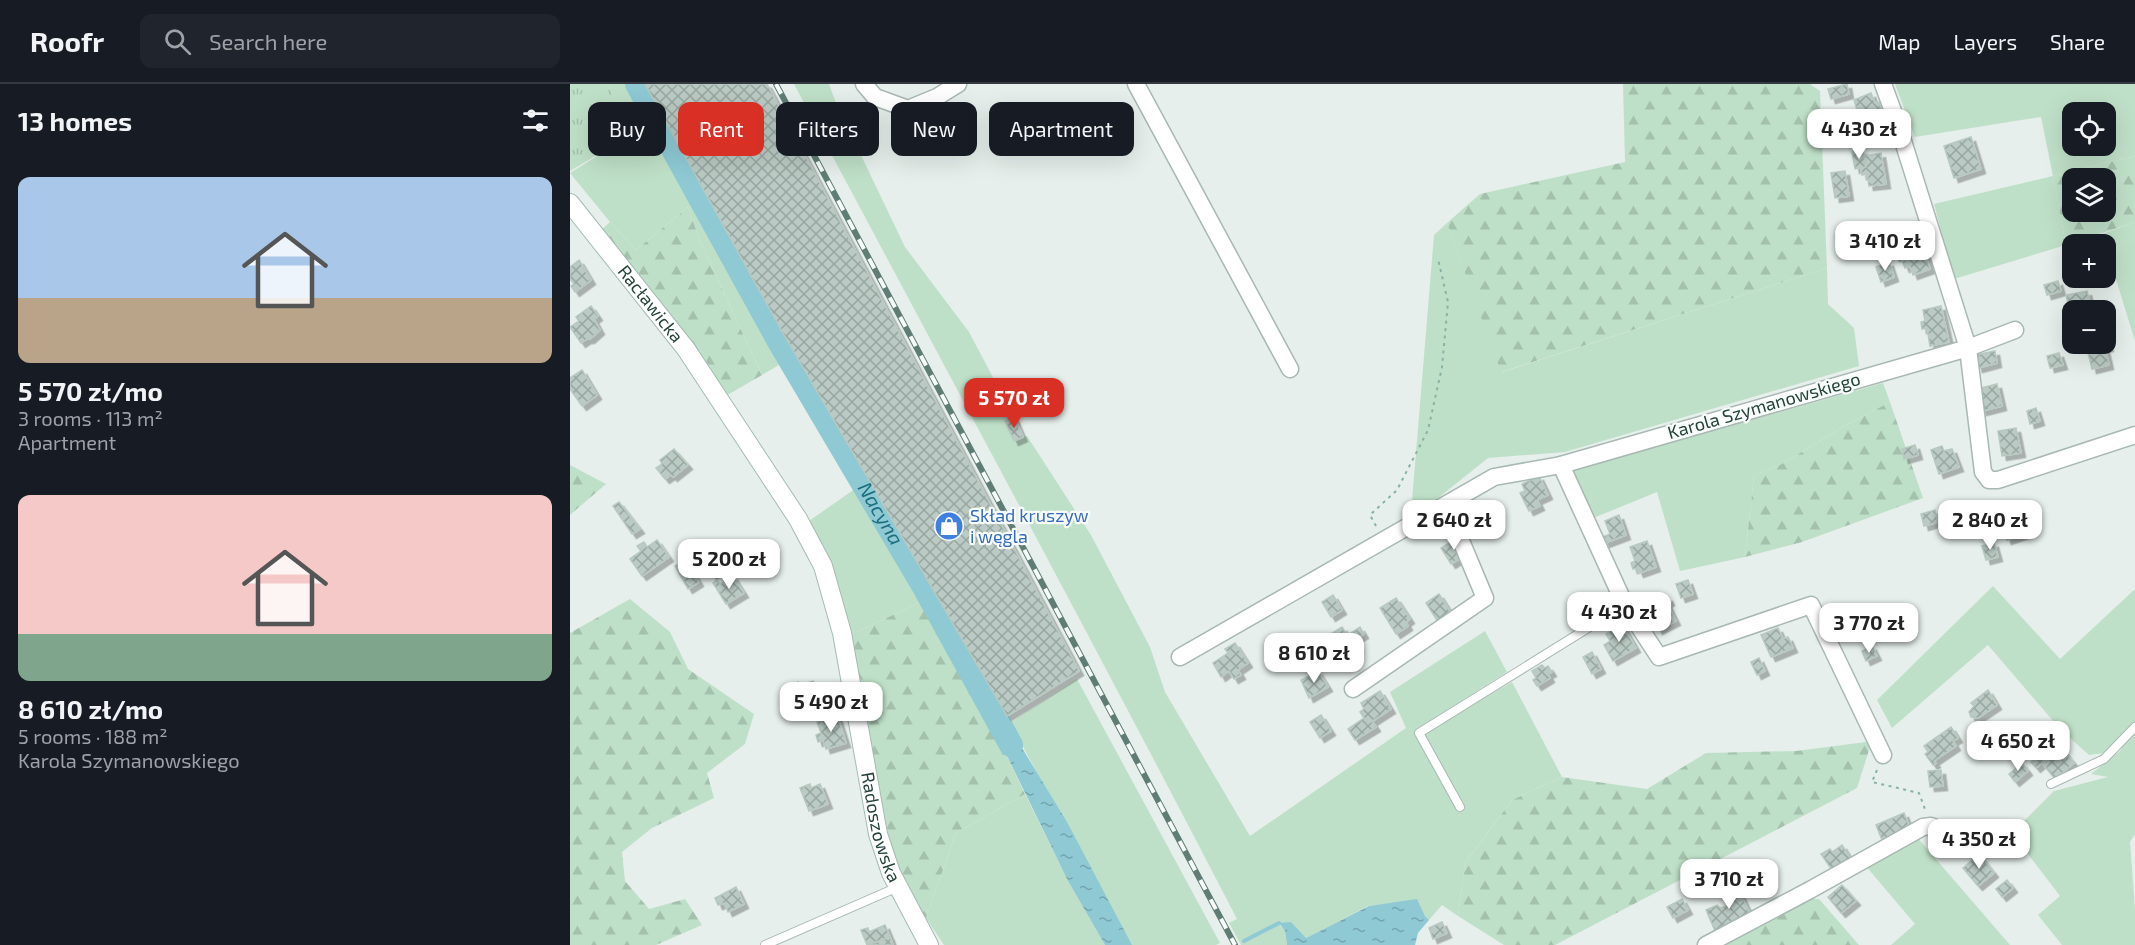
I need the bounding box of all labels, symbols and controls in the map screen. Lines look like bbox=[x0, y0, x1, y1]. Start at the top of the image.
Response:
search box bbox=[140, 14, 560, 68]
text: Roofr bbox=[30, 24, 104, 58]
icon: search bbox=[161, 25, 194, 58]
text: Search here bbox=[209, 28, 327, 54]
text: Map bbox=[1878, 29, 1920, 54]
text: Layers bbox=[1953, 29, 2017, 54]
text: Share bbox=[2050, 29, 2105, 54]
chip: Buy bbox=[588, 102, 666, 156]
chip: Rent bbox=[678, 102, 764, 156]
chip: Filters bbox=[776, 102, 879, 156]
chip: New bbox=[891, 102, 977, 156]
chip: Apartment bbox=[989, 102, 1134, 156]
map controls bbox=[2062, 102, 2116, 354]
button: locate bbox=[2062, 102, 2116, 156]
icon: filters bbox=[519, 104, 552, 137]
text: 13 homes bbox=[18, 105, 132, 136]
pin: 4 430 zł bbox=[1797, 109, 1921, 160]
text: 4 430 zł bbox=[1821, 116, 1897, 140]
button: layers bbox=[2062, 168, 2116, 222]
icon: home bbox=[231, 216, 339, 324]
pin: 3 410 zł bbox=[1823, 221, 1947, 272]
text: 3 410 zł bbox=[1849, 228, 1921, 252]
button: + bbox=[2062, 234, 2116, 288]
street label: Racławicka bbox=[614, 260, 689, 347]
button: − bbox=[2062, 300, 2116, 354]
street label: Karola Szymanowskiego bbox=[1665, 367, 1863, 443]
text: 5 570 zł/mo bbox=[18, 375, 163, 406]
pin: 5 570 zł bbox=[952, 378, 1076, 429]
text: 5 570 zł bbox=[978, 385, 1050, 409]
text: 3 rooms · 113 m² bbox=[18, 406, 163, 430]
text: Apartment bbox=[18, 430, 116, 454]
water label: Nacyna bbox=[854, 477, 909, 549]
pin: 2 640 zł bbox=[1392, 500, 1516, 551]
pin: 2 840 zł bbox=[1928, 500, 2052, 551]
place label: Skład kruszyw i węgla bbox=[970, 504, 1089, 547]
text: 2 640 zł bbox=[1416, 507, 1492, 531]
text: 2 840 zł bbox=[1952, 507, 2028, 531]
shop icon: Skład kruszyw i węgla bbox=[933, 510, 965, 542]
icon: home bbox=[231, 534, 339, 642]
pin: 5 200 zł bbox=[667, 539, 791, 590]
text: 5 200 zł bbox=[692, 546, 766, 570]
pin: 4 430 zł bbox=[1557, 592, 1681, 643]
text: 4 430 zł bbox=[1581, 599, 1657, 623]
pin: 3 770 zł bbox=[1807, 603, 1931, 654]
text: 3 770 zł bbox=[1833, 610, 1905, 634]
pin: 8 610 zł bbox=[1252, 633, 1376, 684]
text: 8 610 zł bbox=[1278, 640, 1350, 664]
pin: 5 490 zł bbox=[769, 682, 893, 733]
text: 5 490 zł bbox=[794, 689, 868, 713]
text: 8 610 zł/mo bbox=[18, 693, 163, 724]
pin: 4 650 zł bbox=[1956, 721, 2080, 772]
text: 5 rooms · 188 m² bbox=[18, 724, 167, 748]
text: 4 650 zł bbox=[1981, 728, 2055, 752]
text: Karola Szymanowskiego bbox=[18, 748, 240, 772]
street label: Radoszowska bbox=[857, 770, 906, 886]
pin: 4 350 zł bbox=[1917, 819, 2041, 870]
text: 4 350 zł bbox=[1942, 826, 2016, 850]
pin: 3 710 zł bbox=[1667, 859, 1791, 910]
text: 3 710 zł bbox=[1694, 866, 1764, 890]

